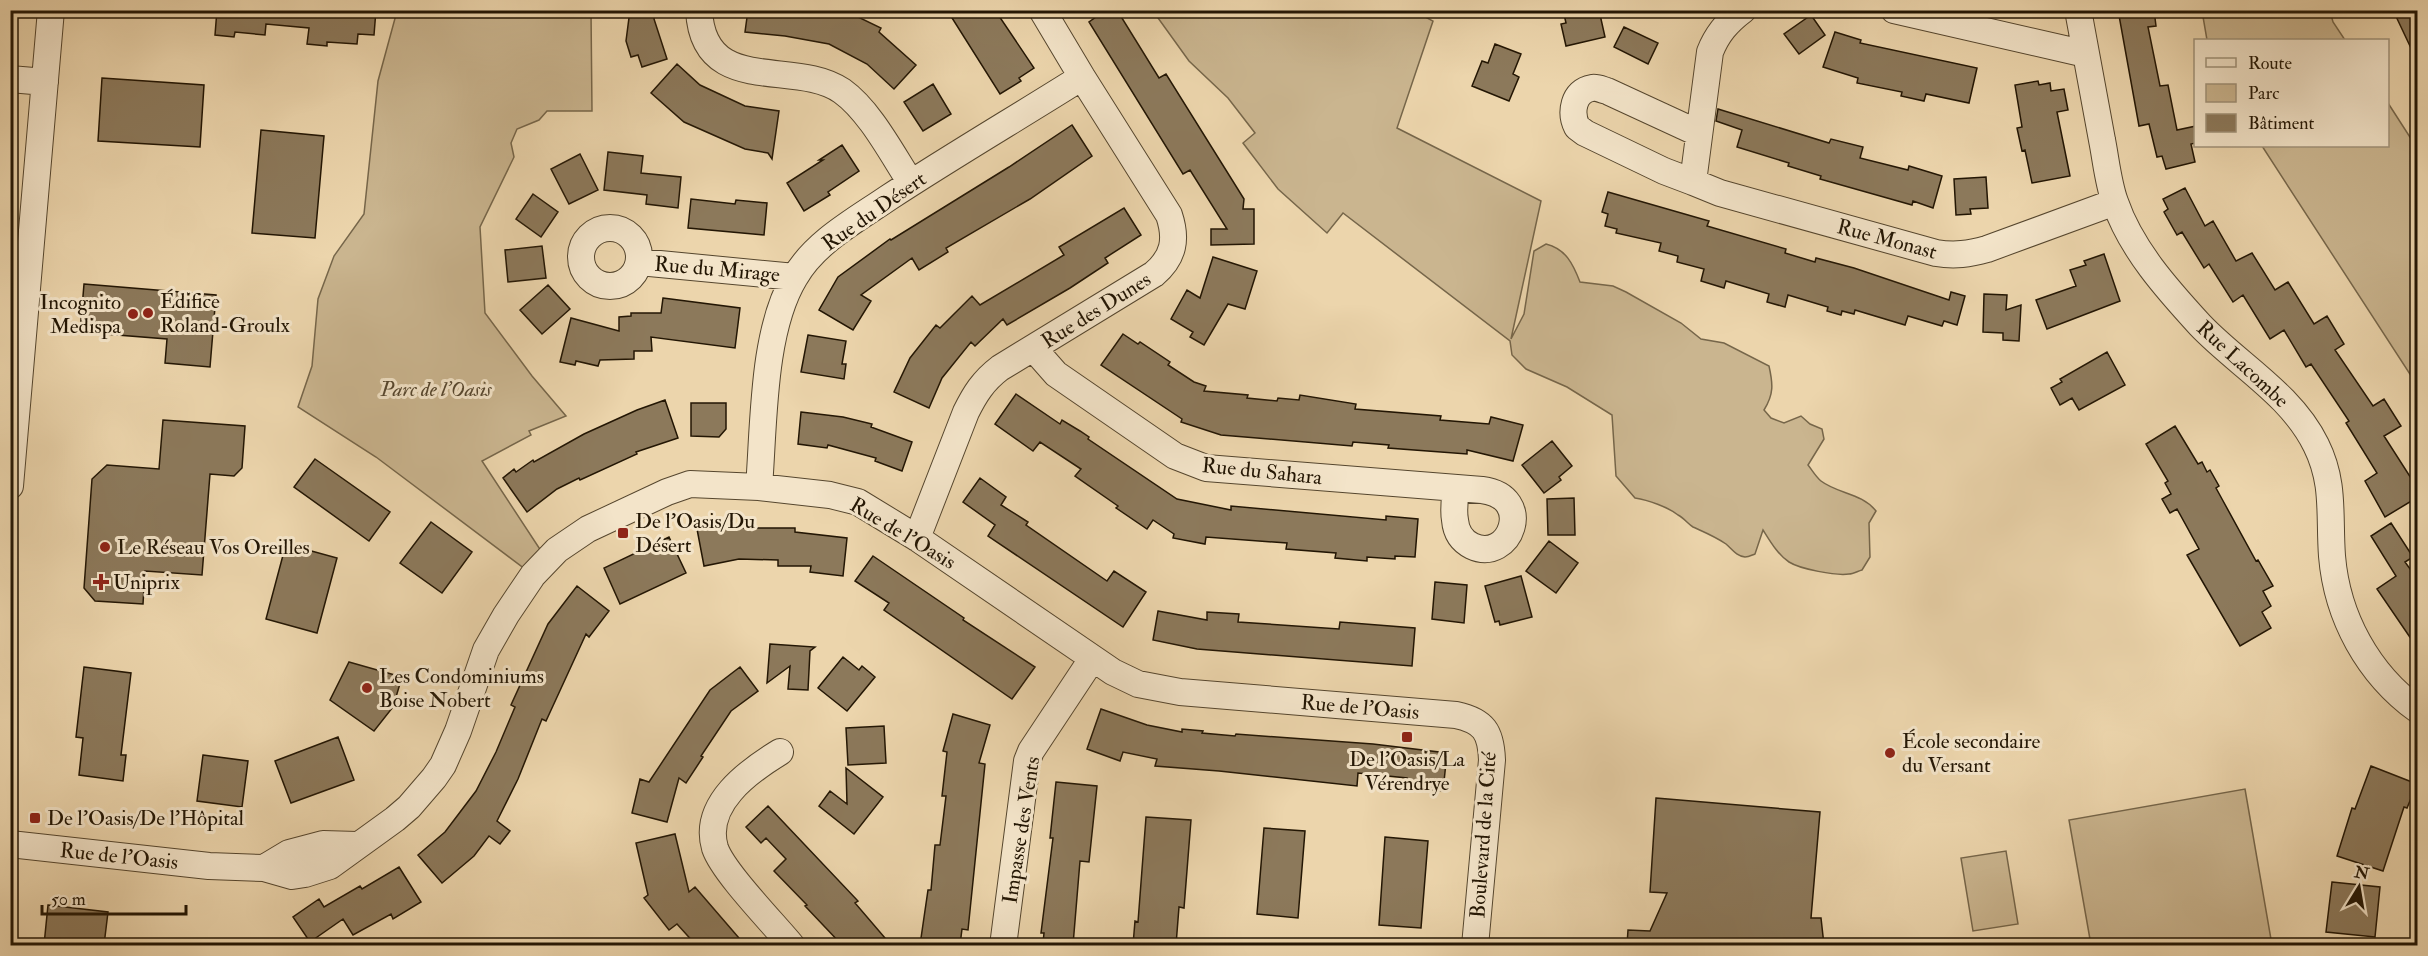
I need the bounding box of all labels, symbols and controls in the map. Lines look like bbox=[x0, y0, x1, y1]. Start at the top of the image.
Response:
legend bbox=[2194, 39, 2389, 147]
text: Route bbox=[2248, 52, 2292, 75]
text: Parc bbox=[2248, 82, 2279, 105]
text: Bâtiment bbox=[2248, 112, 2314, 135]
street label: Rue du Désert bbox=[817, 166, 932, 257]
street label: Rue Monast bbox=[1834, 213, 1940, 266]
street label: Rue du Mirage bbox=[653, 251, 781, 288]
street label: Rue des Dunes bbox=[1036, 266, 1156, 355]
place label: Édifice Roland-Groulx bbox=[160, 288, 291, 339]
place label: Incognito Medispa bbox=[40, 289, 121, 340]
marker: Édifice Roland-Groulx bbox=[141, 306, 155, 320]
marker: Incognito Medispa bbox=[126, 307, 140, 321]
street label: Rue Lacombe bbox=[2191, 315, 2295, 414]
park label: Parc de l'Oasis bbox=[379, 376, 493, 403]
street label: Rue du Sahara bbox=[1200, 452, 1324, 491]
street label: Rue de l'Oasis bbox=[845, 491, 961, 576]
place label: De l'Oasis/Du Désert bbox=[635, 508, 755, 559]
marker: De l'Oasis/Du Désert bbox=[616, 526, 630, 540]
place label: Le Réseau Vos Oreilles bbox=[117, 534, 310, 561]
marker: Le Réseau Vos Oreilles bbox=[98, 540, 112, 554]
place label: Uniprix bbox=[113, 569, 180, 596]
marker: Uniprix bbox=[94, 575, 108, 589]
place label: Les Condominiums Boise Nobert bbox=[379, 663, 544, 714]
marker: Les Condominiums Boise Nobert bbox=[360, 681, 374, 695]
street label: Rue de l'Oasis bbox=[1300, 689, 1420, 726]
place label: École secondaire du Versant bbox=[1902, 728, 2041, 779]
marker: De l'Oasis/La Vérendrye bbox=[1400, 730, 1414, 744]
place label: De l'Oasis/La Vérendrye bbox=[1349, 746, 1465, 797]
marker: École secondaire du Versant bbox=[1883, 746, 1897, 760]
street label: Boulevard de la Cité bbox=[1464, 751, 1503, 919]
street label: Impasse des Vents bbox=[997, 754, 1046, 906]
place label: De l'Oasis/De l'Hôpital bbox=[47, 805, 245, 832]
marker: De l'Oasis/De l'Hôpital bbox=[28, 811, 42, 825]
street label: Rue de l'Oasis bbox=[58, 837, 179, 876]
north arrow bbox=[2329, 857, 2389, 917]
text: N bbox=[2352, 862, 2371, 885]
scale bar bbox=[42, 878, 186, 916]
text: 50 m bbox=[51, 888, 86, 911]

